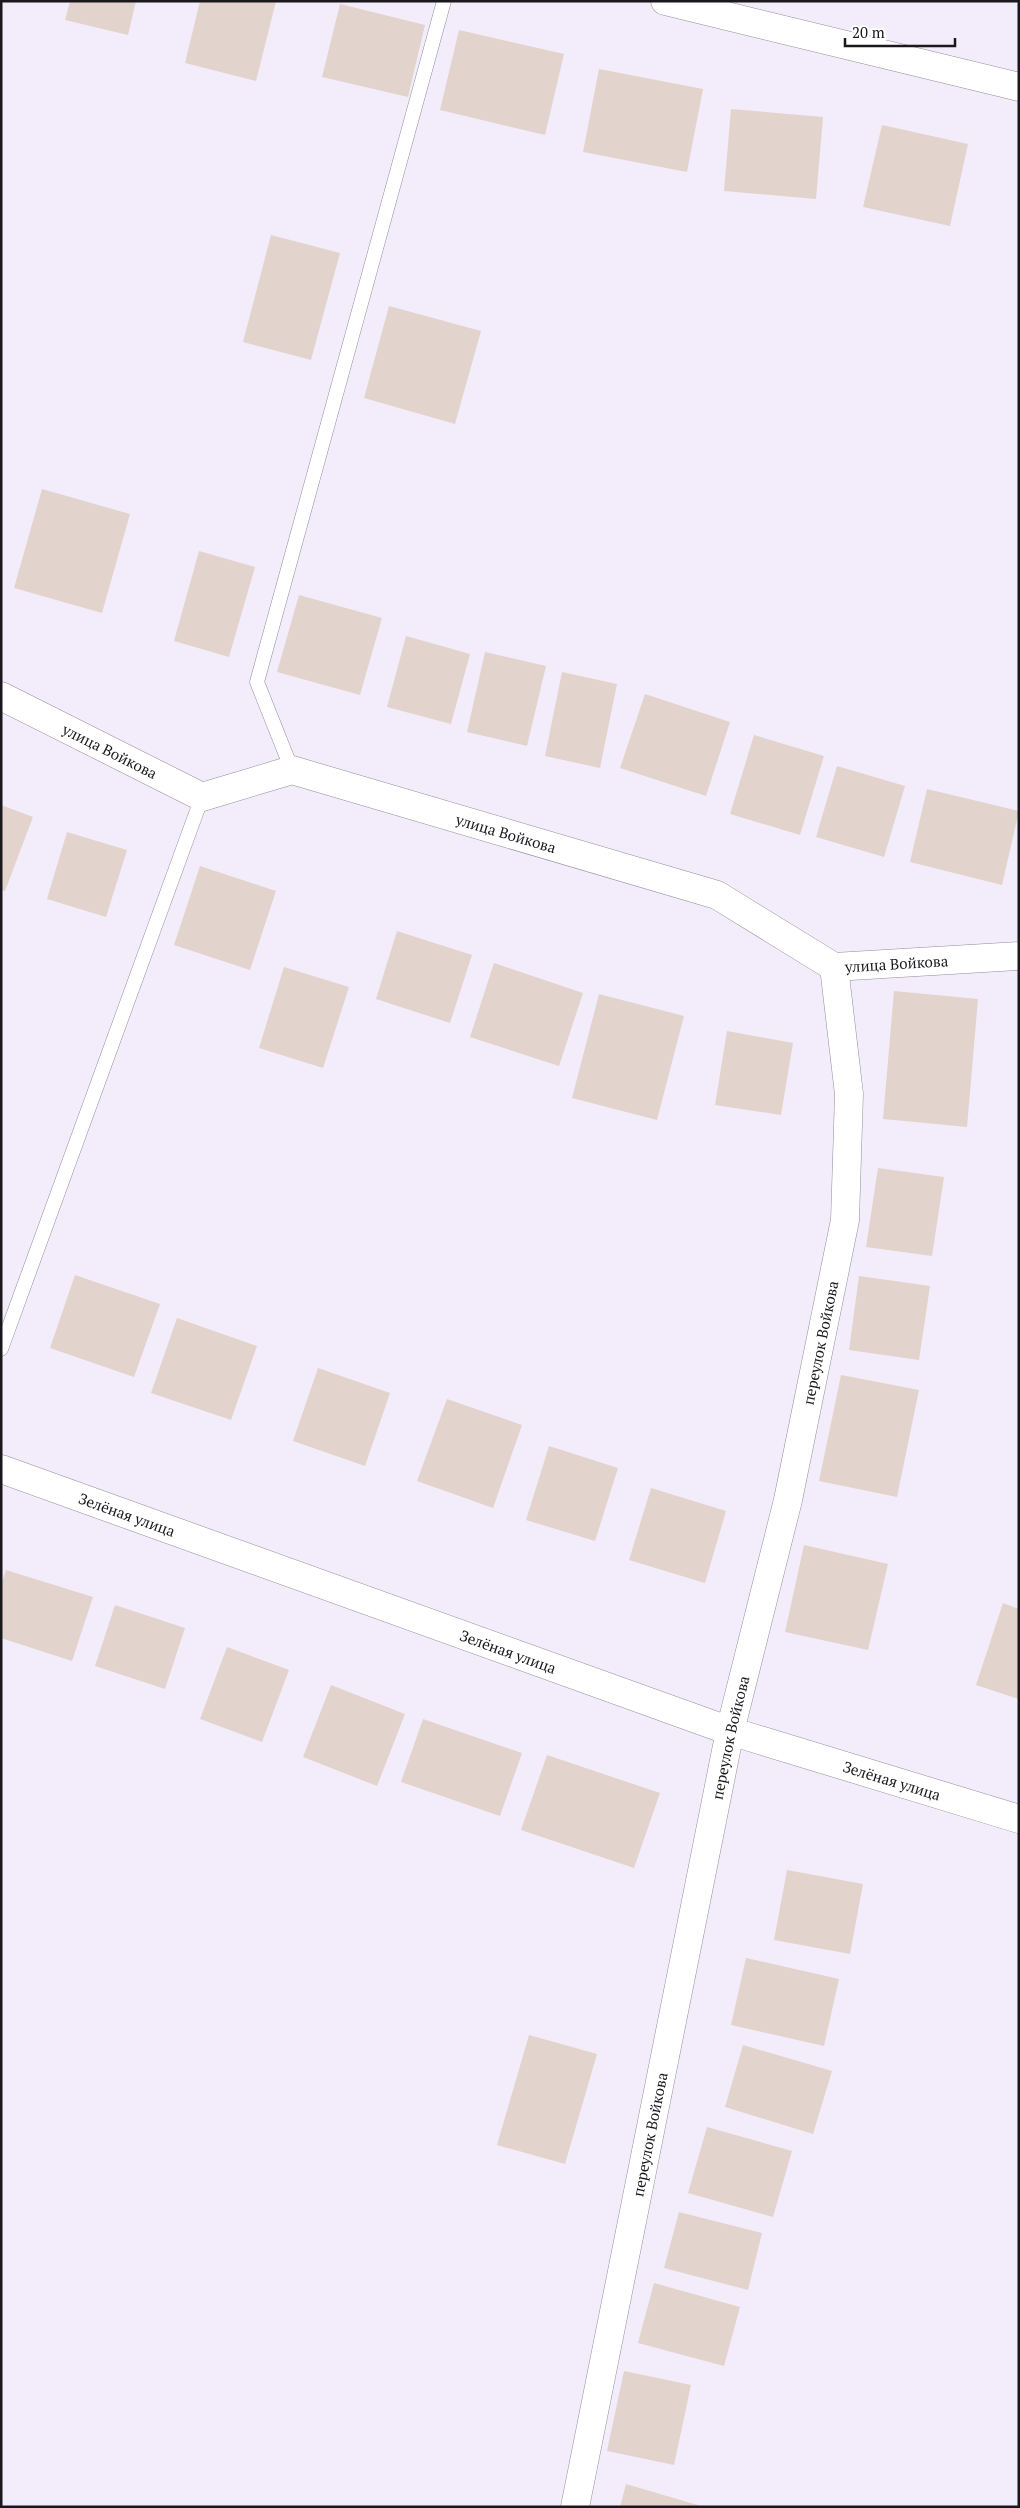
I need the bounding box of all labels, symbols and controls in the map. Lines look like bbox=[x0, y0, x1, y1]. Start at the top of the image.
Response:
scale bar bbox=[845, 15, 955, 47]
text: 20 m bbox=[852, 22, 885, 42]
street label: улица Войкова bbox=[58, 718, 161, 783]
street label: улица Войкова bbox=[453, 808, 559, 857]
street label: улица Войкова bbox=[843, 950, 949, 976]
street label: переулок Войкова bbox=[798, 1278, 843, 1407]
street label: Зелёная улица bbox=[76, 1488, 178, 1541]
street label: Зелёная улица bbox=[457, 1625, 560, 1678]
street label: переулок Войкова bbox=[707, 1673, 754, 1801]
street label: Зелёная улица bbox=[841, 1756, 944, 1805]
street label: переулок Войкова bbox=[627, 2070, 672, 2198]

